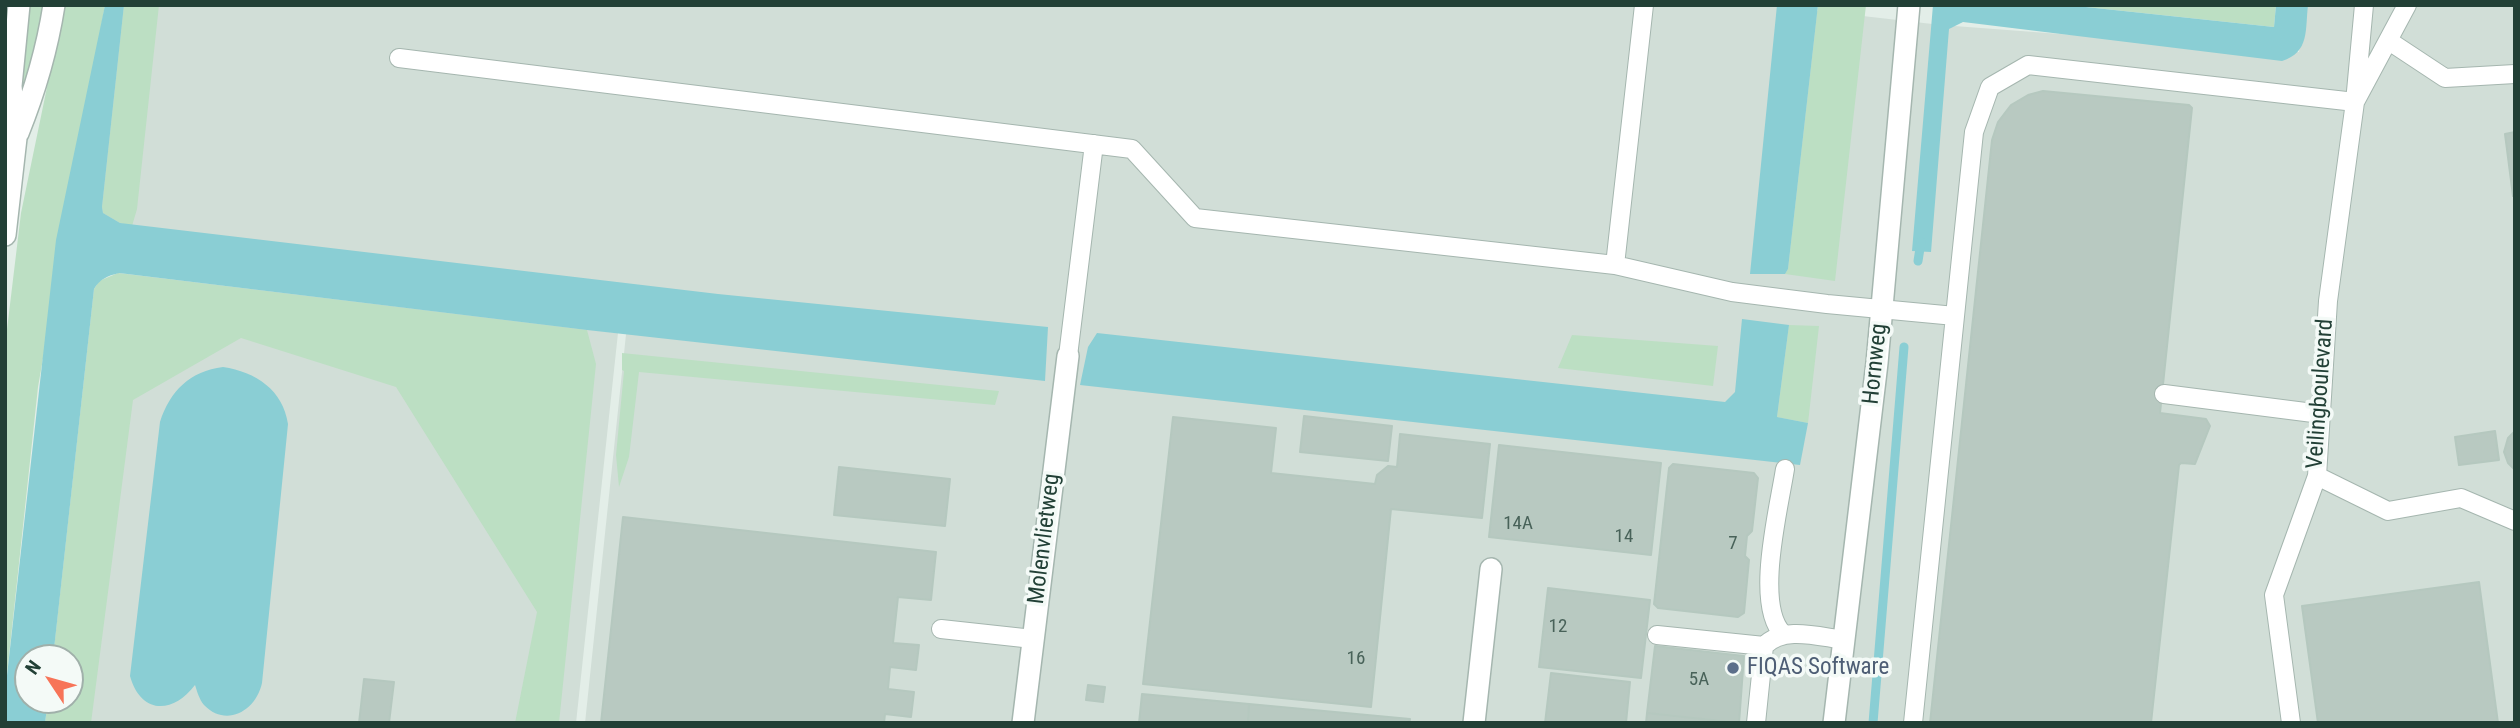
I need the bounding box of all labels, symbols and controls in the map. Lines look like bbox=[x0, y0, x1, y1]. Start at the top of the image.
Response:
street label: Veilingboulevard bbox=[2302, 318, 2340, 470]
street label: Hornweg bbox=[1858, 322, 1894, 406]
street label: Molenvlietweg bbox=[1023, 472, 1067, 606]
house number: 14A bbox=[1503, 513, 1533, 535]
house number: 14 bbox=[1615, 526, 1633, 548]
house number: 7 bbox=[1728, 533, 1738, 555]
house number: 12 bbox=[1549, 616, 1567, 638]
north arrow bbox=[14, 644, 84, 714]
house number: 16 bbox=[1347, 648, 1365, 670]
place label: FIQAS Software bbox=[1747, 654, 1889, 682]
text: N bbox=[20, 656, 46, 679]
marker: FIQAS Software bbox=[1725, 660, 1741, 676]
house number: 5A bbox=[1689, 669, 1709, 691]

